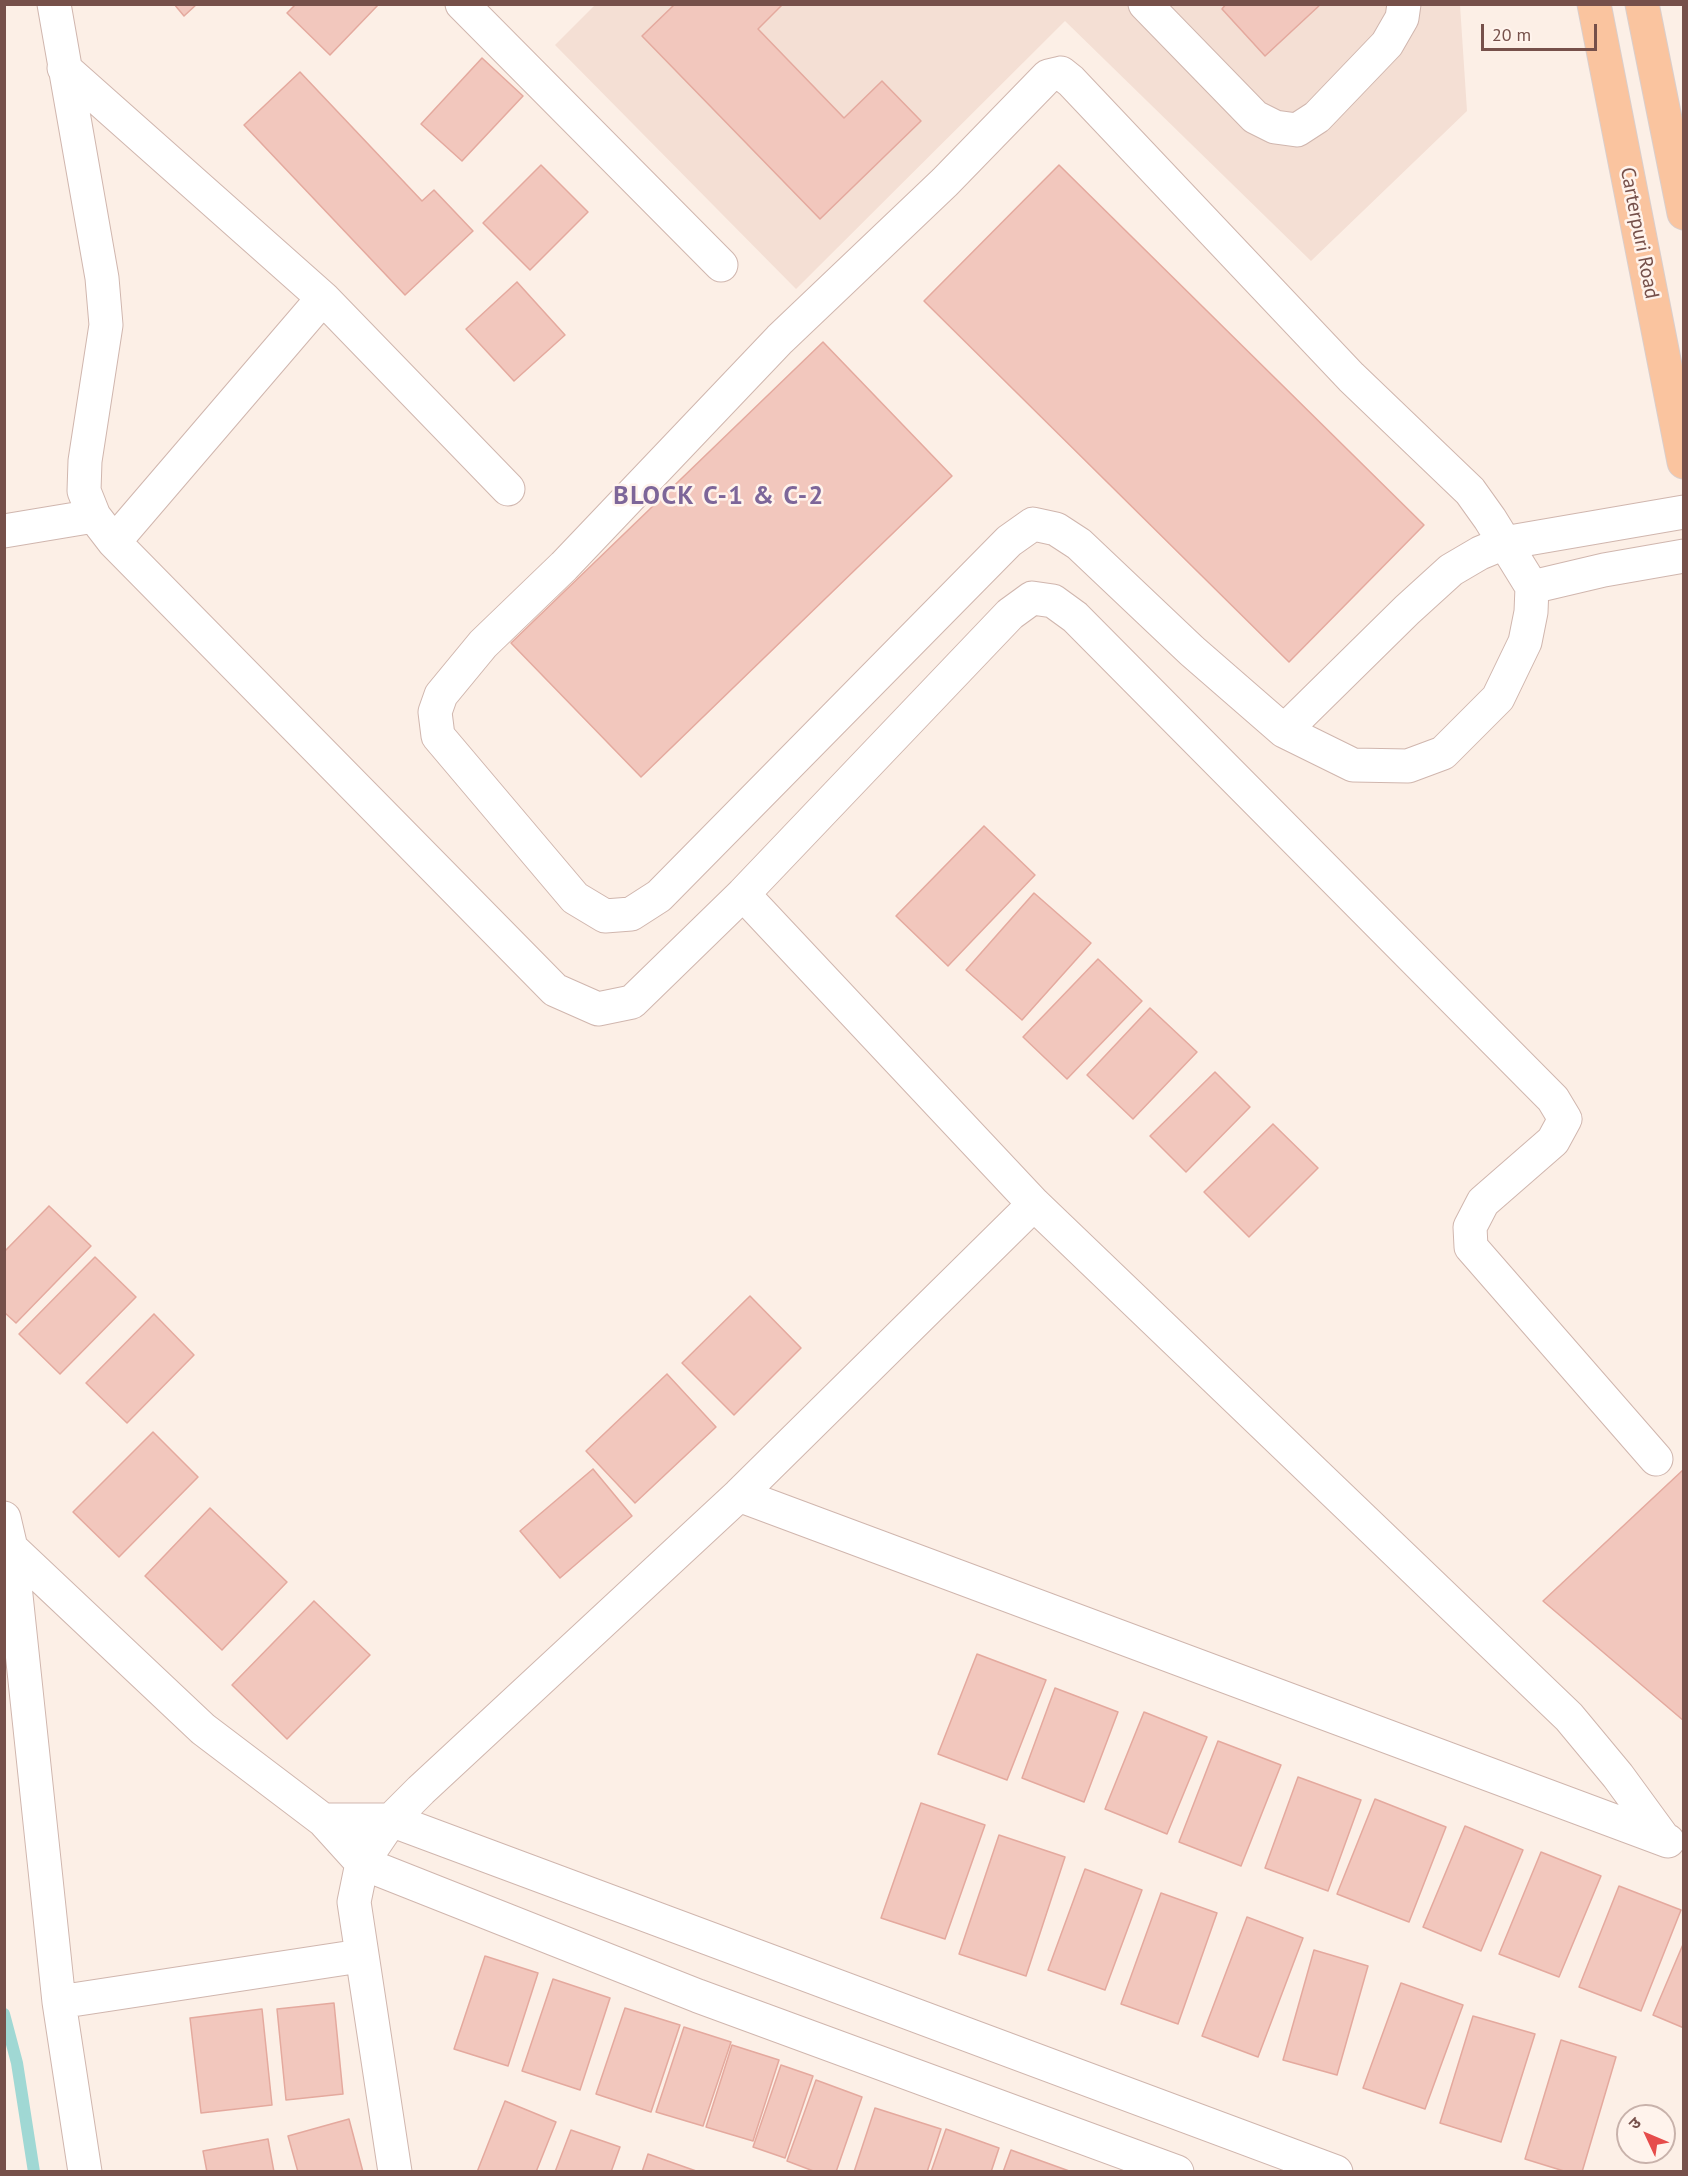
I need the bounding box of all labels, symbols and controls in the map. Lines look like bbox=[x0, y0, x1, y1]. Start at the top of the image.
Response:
scale bar bbox=[1484, 12, 1600, 50]
text: 20 m bbox=[1492, 23, 1531, 46]
street label: Carterpuri Road bbox=[1614, 165, 1664, 301]
district label: BLOCK C-1 & C-2 bbox=[613, 481, 825, 513]
north arrow bbox=[1616, 2104, 1676, 2164]
text: उ bbox=[1624, 2113, 1645, 2133]

